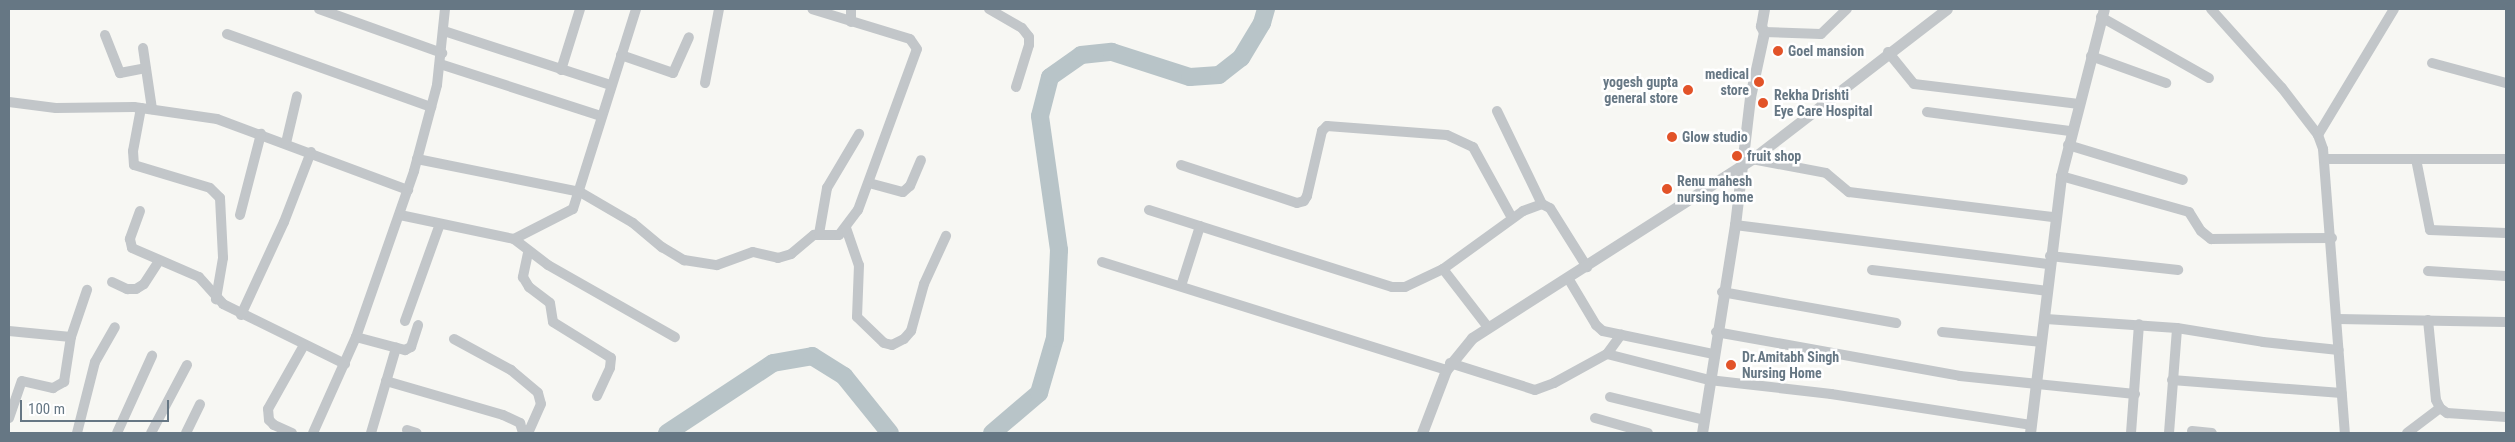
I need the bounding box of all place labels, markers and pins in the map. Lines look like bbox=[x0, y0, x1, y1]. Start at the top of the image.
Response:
place label: Goel mansion bbox=[1788, 43, 1864, 59]
marker: Goel mansion bbox=[1772, 45, 1784, 57]
place label: medical store bbox=[1705, 66, 1749, 98]
place label: yogesh gupta general store bbox=[1603, 74, 1678, 106]
marker: medical store bbox=[1753, 76, 1765, 88]
marker: yogesh gupta general store bbox=[1682, 84, 1694, 96]
place label: Rekha Drishti Eye Care Hospital bbox=[1774, 87, 1873, 120]
marker: Rekha Drishti Eye Care Hospital bbox=[1756, 96, 1770, 110]
place label: Glow studio bbox=[1682, 129, 1748, 145]
marker: Glow studio bbox=[1666, 131, 1678, 143]
place label: fruit shop bbox=[1747, 148, 1801, 164]
marker: fruit shop bbox=[1731, 150, 1743, 162]
place label: Renu mahesh nursing home bbox=[1677, 173, 1753, 206]
marker: Renu mahesh nursing home bbox=[1661, 183, 1673, 195]
place label: Dr.Amitabh Singh Nursing Home bbox=[1742, 349, 1839, 382]
marker: Dr.Amitabh Singh Nursing Home bbox=[1724, 358, 1738, 372]

